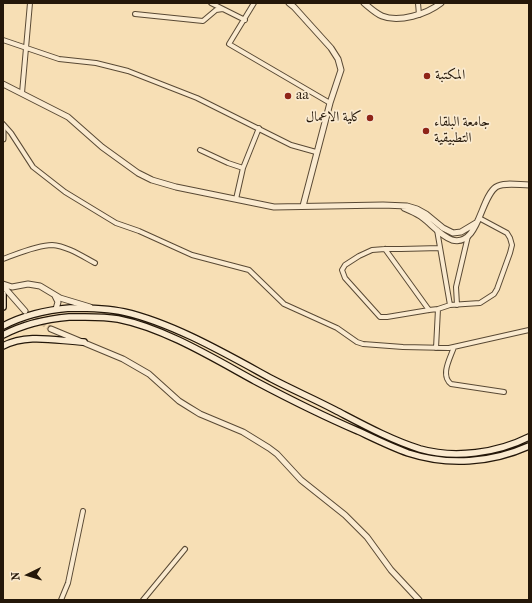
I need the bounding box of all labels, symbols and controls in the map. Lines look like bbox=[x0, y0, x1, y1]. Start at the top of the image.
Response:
place label: المكتبة bbox=[435, 68, 465, 84]
marker: المكتبة bbox=[422, 71, 432, 81]
place label: aa bbox=[296, 88, 309, 104]
marker: aa bbox=[283, 91, 293, 101]
place label: كلية الاعمال bbox=[306, 110, 362, 126]
marker: كلية الاعمال bbox=[365, 113, 375, 123]
place label: جامعة البلقاء التطبيقية bbox=[434, 115, 490, 148]
marker: جامعة البلقاء التطبيقية bbox=[421, 126, 431, 136]
north arrow bbox=[8, 555, 48, 595]
text: N bbox=[9, 571, 22, 581]

